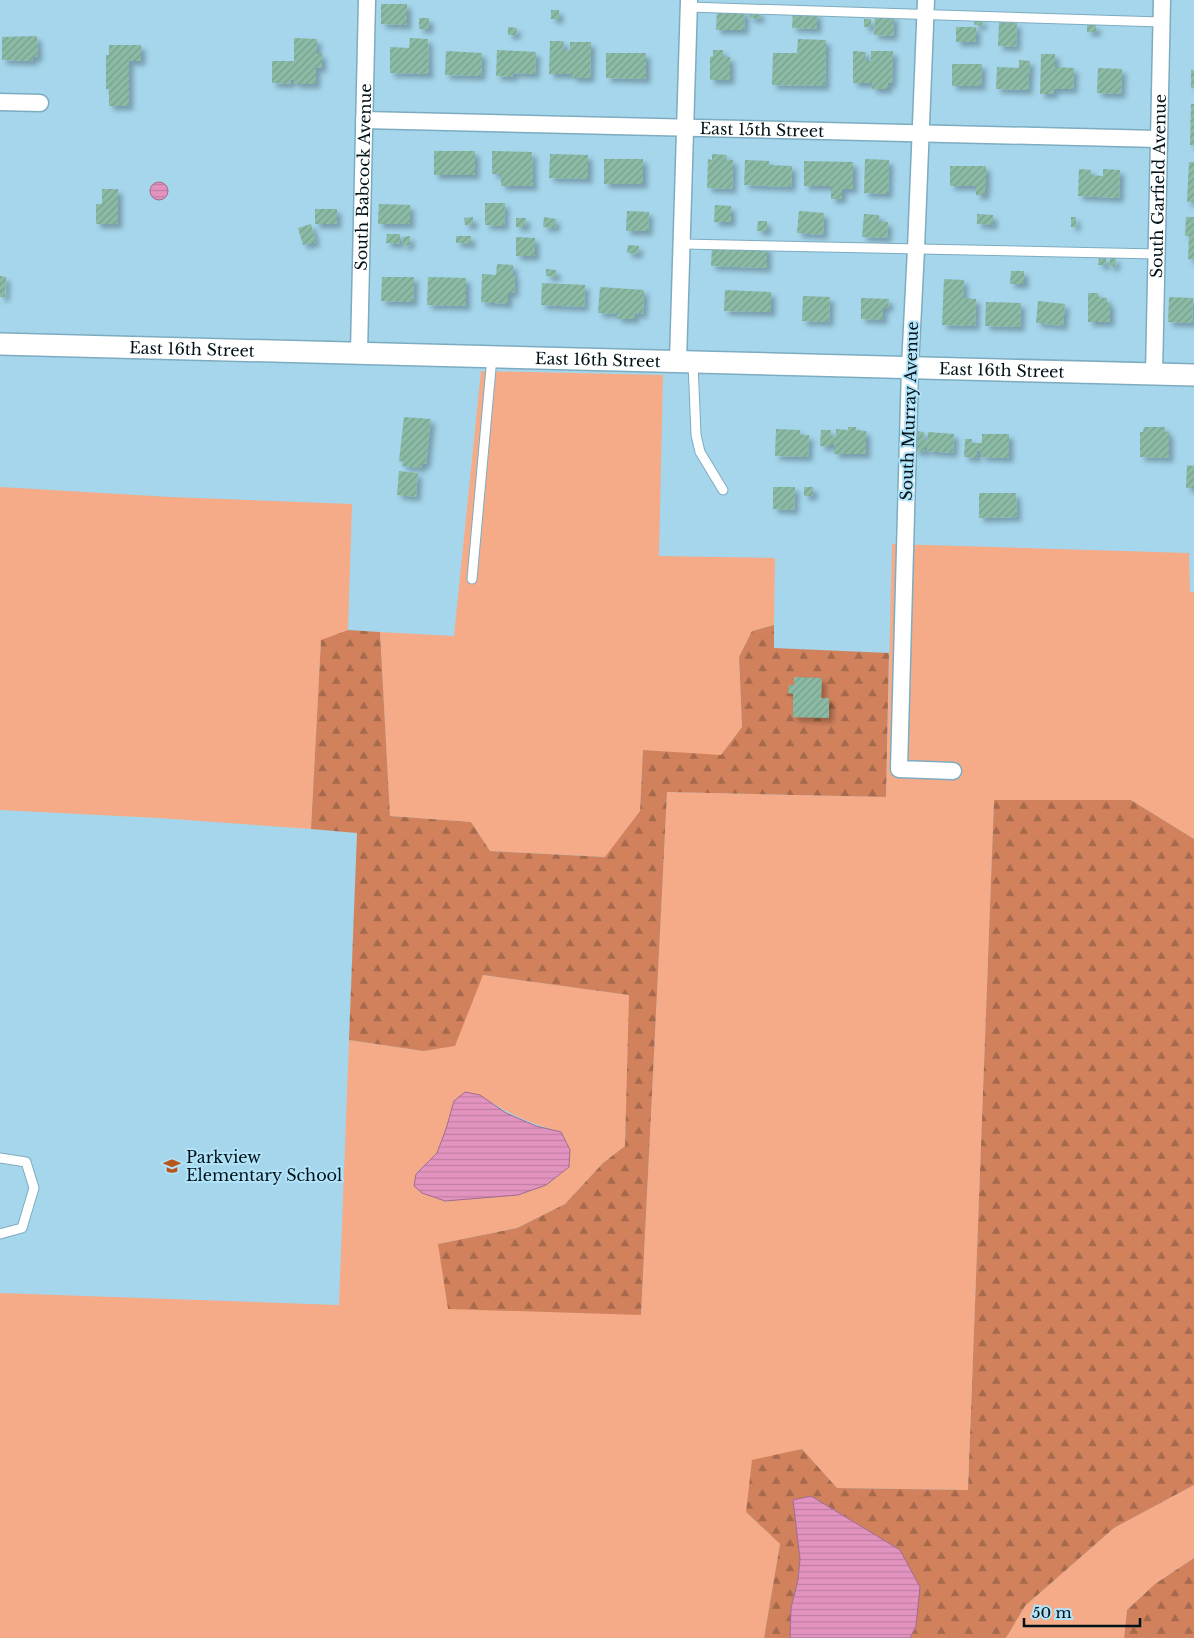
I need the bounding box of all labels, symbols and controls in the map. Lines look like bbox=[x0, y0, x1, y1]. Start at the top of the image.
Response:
street label: South Babcock Avenue bbox=[351, 83, 375, 271]
street label: South Garfield Avenue bbox=[1146, 94, 1170, 278]
street label: East 15th Street bbox=[699, 118, 824, 141]
street label: South Murray Avenue bbox=[896, 321, 922, 501]
street label: East 16th Street bbox=[129, 337, 255, 361]
street label: East 16th Street bbox=[535, 348, 661, 371]
street label: East 16th Street bbox=[939, 358, 1065, 382]
place label: Parkview Elementary School bbox=[186, 1147, 342, 1185]
school or university icon: Parkview Elementary School bbox=[162, 1156, 182, 1176]
scale bar bbox=[1024, 1596, 1140, 1628]
text: 50 m bbox=[1032, 1603, 1072, 1622]

